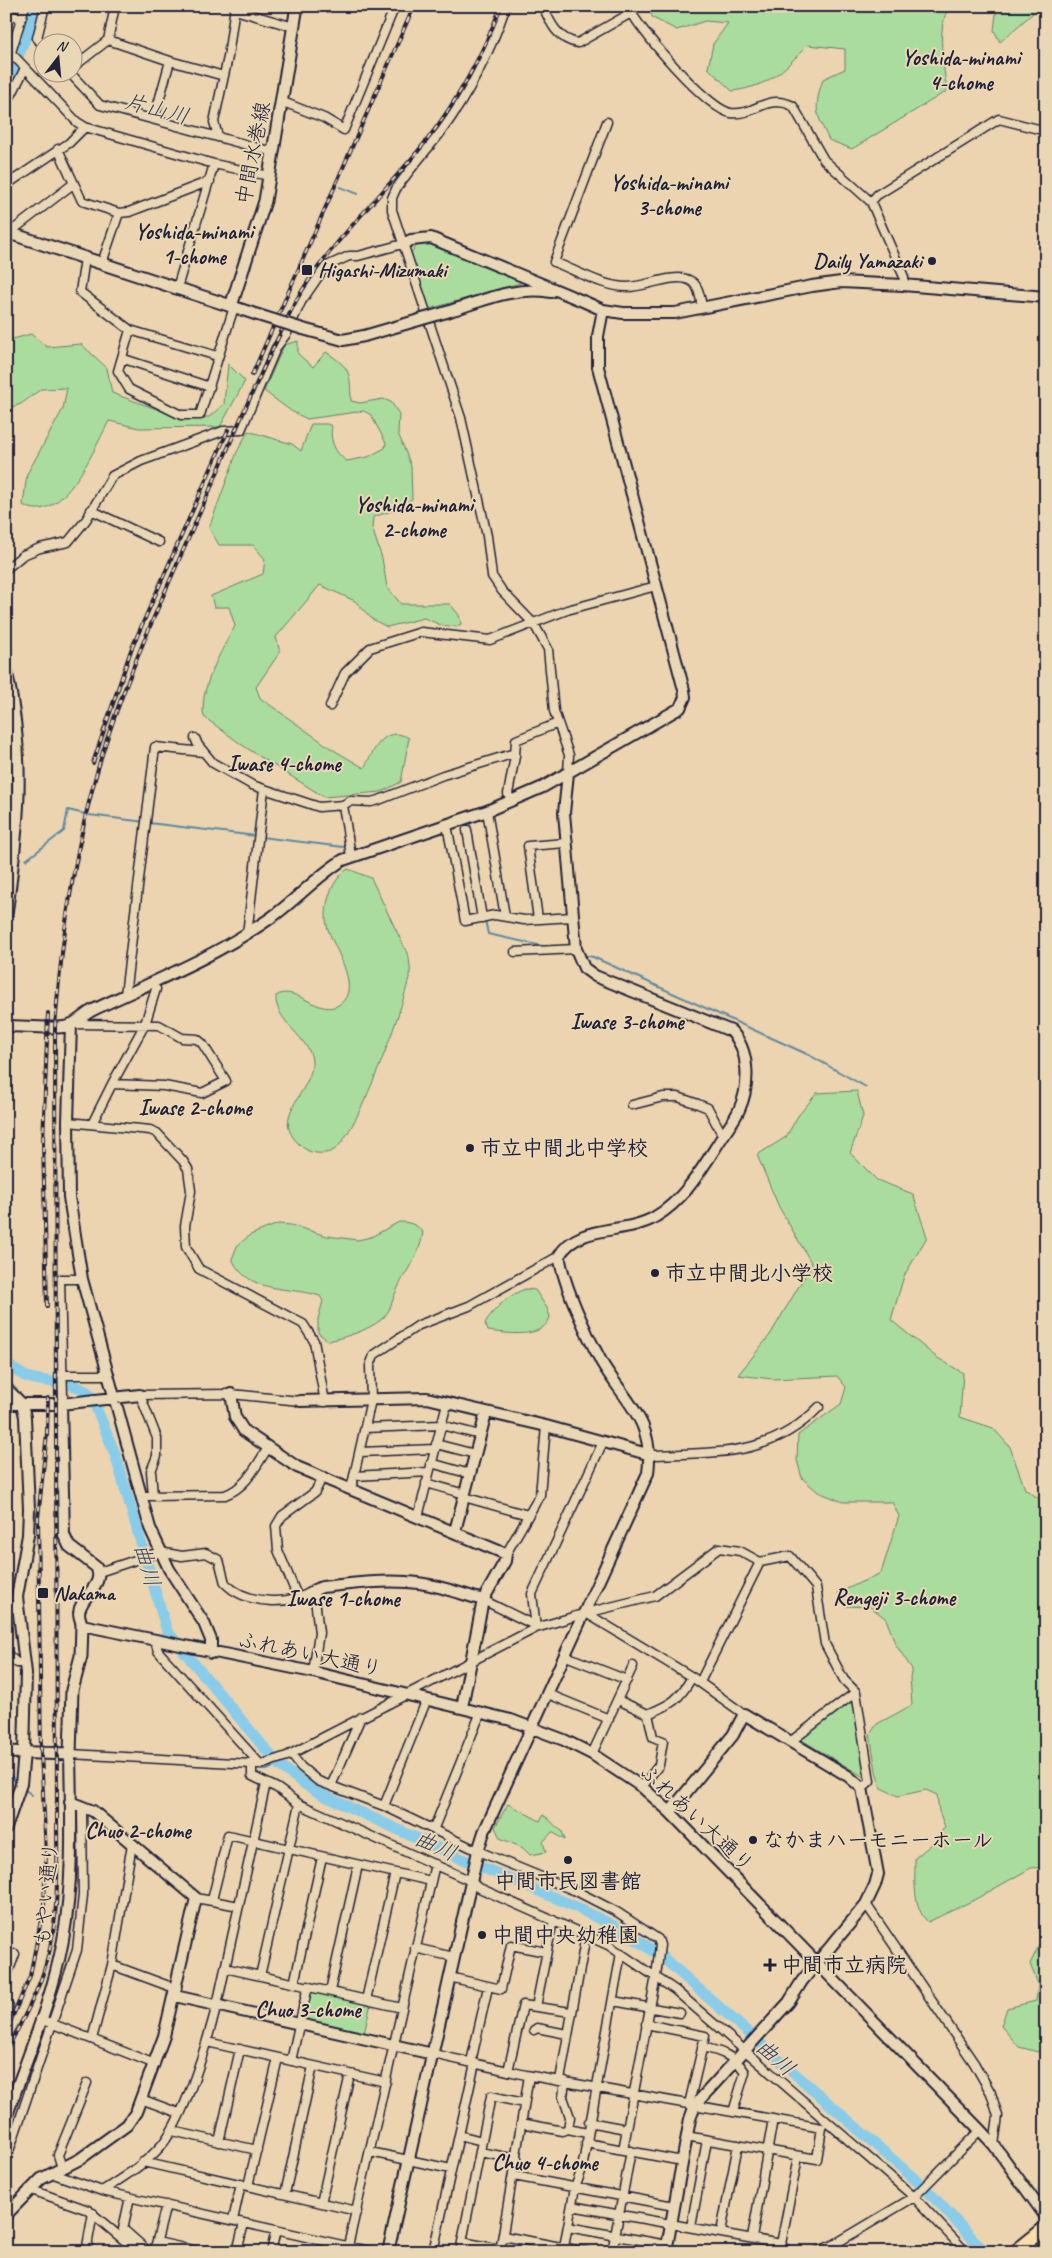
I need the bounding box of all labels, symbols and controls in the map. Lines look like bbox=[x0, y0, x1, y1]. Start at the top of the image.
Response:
north arrow bbox=[32, 32, 82, 82]
text: N bbox=[55, 37, 70, 56]
district label: Yoshida-minami 4-chome bbox=[902, 44, 1023, 97]
water label: 片山川 bbox=[121, 87, 192, 131]
street label: 中間水巻線 bbox=[230, 99, 276, 207]
district label: Yoshida-minami 3-chome bbox=[610, 169, 731, 222]
district label: Yoshida-minami 1-chome bbox=[135, 218, 256, 271]
place label: Daily Yamazaki bbox=[814, 248, 925, 275]
marker: Daily Yamazaki bbox=[926, 255, 938, 267]
place label: Higashi-Mizumaki bbox=[318, 257, 449, 283]
marker: Higashi-Mizumaki bbox=[300, 263, 314, 277]
district label: Yoshida-minami 2-chome bbox=[355, 491, 476, 544]
district label: Iwase 4-chome bbox=[227, 750, 342, 778]
district label: Iwase 3-chome bbox=[570, 1008, 685, 1036]
district label: Iwase 2-chome bbox=[138, 1094, 253, 1122]
place label: 市立中間北中学校 bbox=[480, 1135, 648, 1161]
marker: 市立中間北中学校 bbox=[464, 1142, 476, 1154]
place label: 市立中間北小学校 bbox=[665, 1260, 833, 1286]
marker: 市立中間北小学校 bbox=[649, 1267, 661, 1279]
water label: 曲川 bbox=[128, 1540, 167, 1590]
place label: Nakama bbox=[54, 1580, 117, 1606]
district label: Rengeji 3-chome bbox=[833, 1584, 957, 1612]
district label: Iwase 1-chome bbox=[286, 1585, 401, 1613]
marker: Nakama bbox=[36, 1586, 50, 1600]
street label: ふれあい大通り bbox=[235, 1626, 385, 1682]
street label: ふれあい大通り bbox=[634, 1758, 760, 1878]
district label: Chuo 2-chome bbox=[85, 1817, 192, 1845]
water label: 曲川 bbox=[410, 1824, 461, 1868]
place label: なかまハーモニーホール bbox=[763, 1827, 993, 1853]
marker: なかまハーモニーホール bbox=[747, 1834, 759, 1846]
street label: もやい通り bbox=[28, 1841, 64, 1947]
marker: 中間市民図書館 bbox=[562, 1854, 574, 1866]
place label: 中間市民図書館 bbox=[495, 1868, 642, 1894]
place label: 中間中央幼稚園 bbox=[492, 1922, 639, 1948]
marker: 中間中央幼稚園 bbox=[476, 1929, 488, 1941]
place label: 中間市立病院 bbox=[781, 1952, 907, 1978]
marker: 中間市立病院 bbox=[763, 1958, 777, 1972]
district label: Chuo 3-chome bbox=[255, 1996, 362, 2024]
water label: 曲川 bbox=[750, 2033, 801, 2083]
district label: Chuo 4-chome bbox=[492, 2149, 599, 2177]

